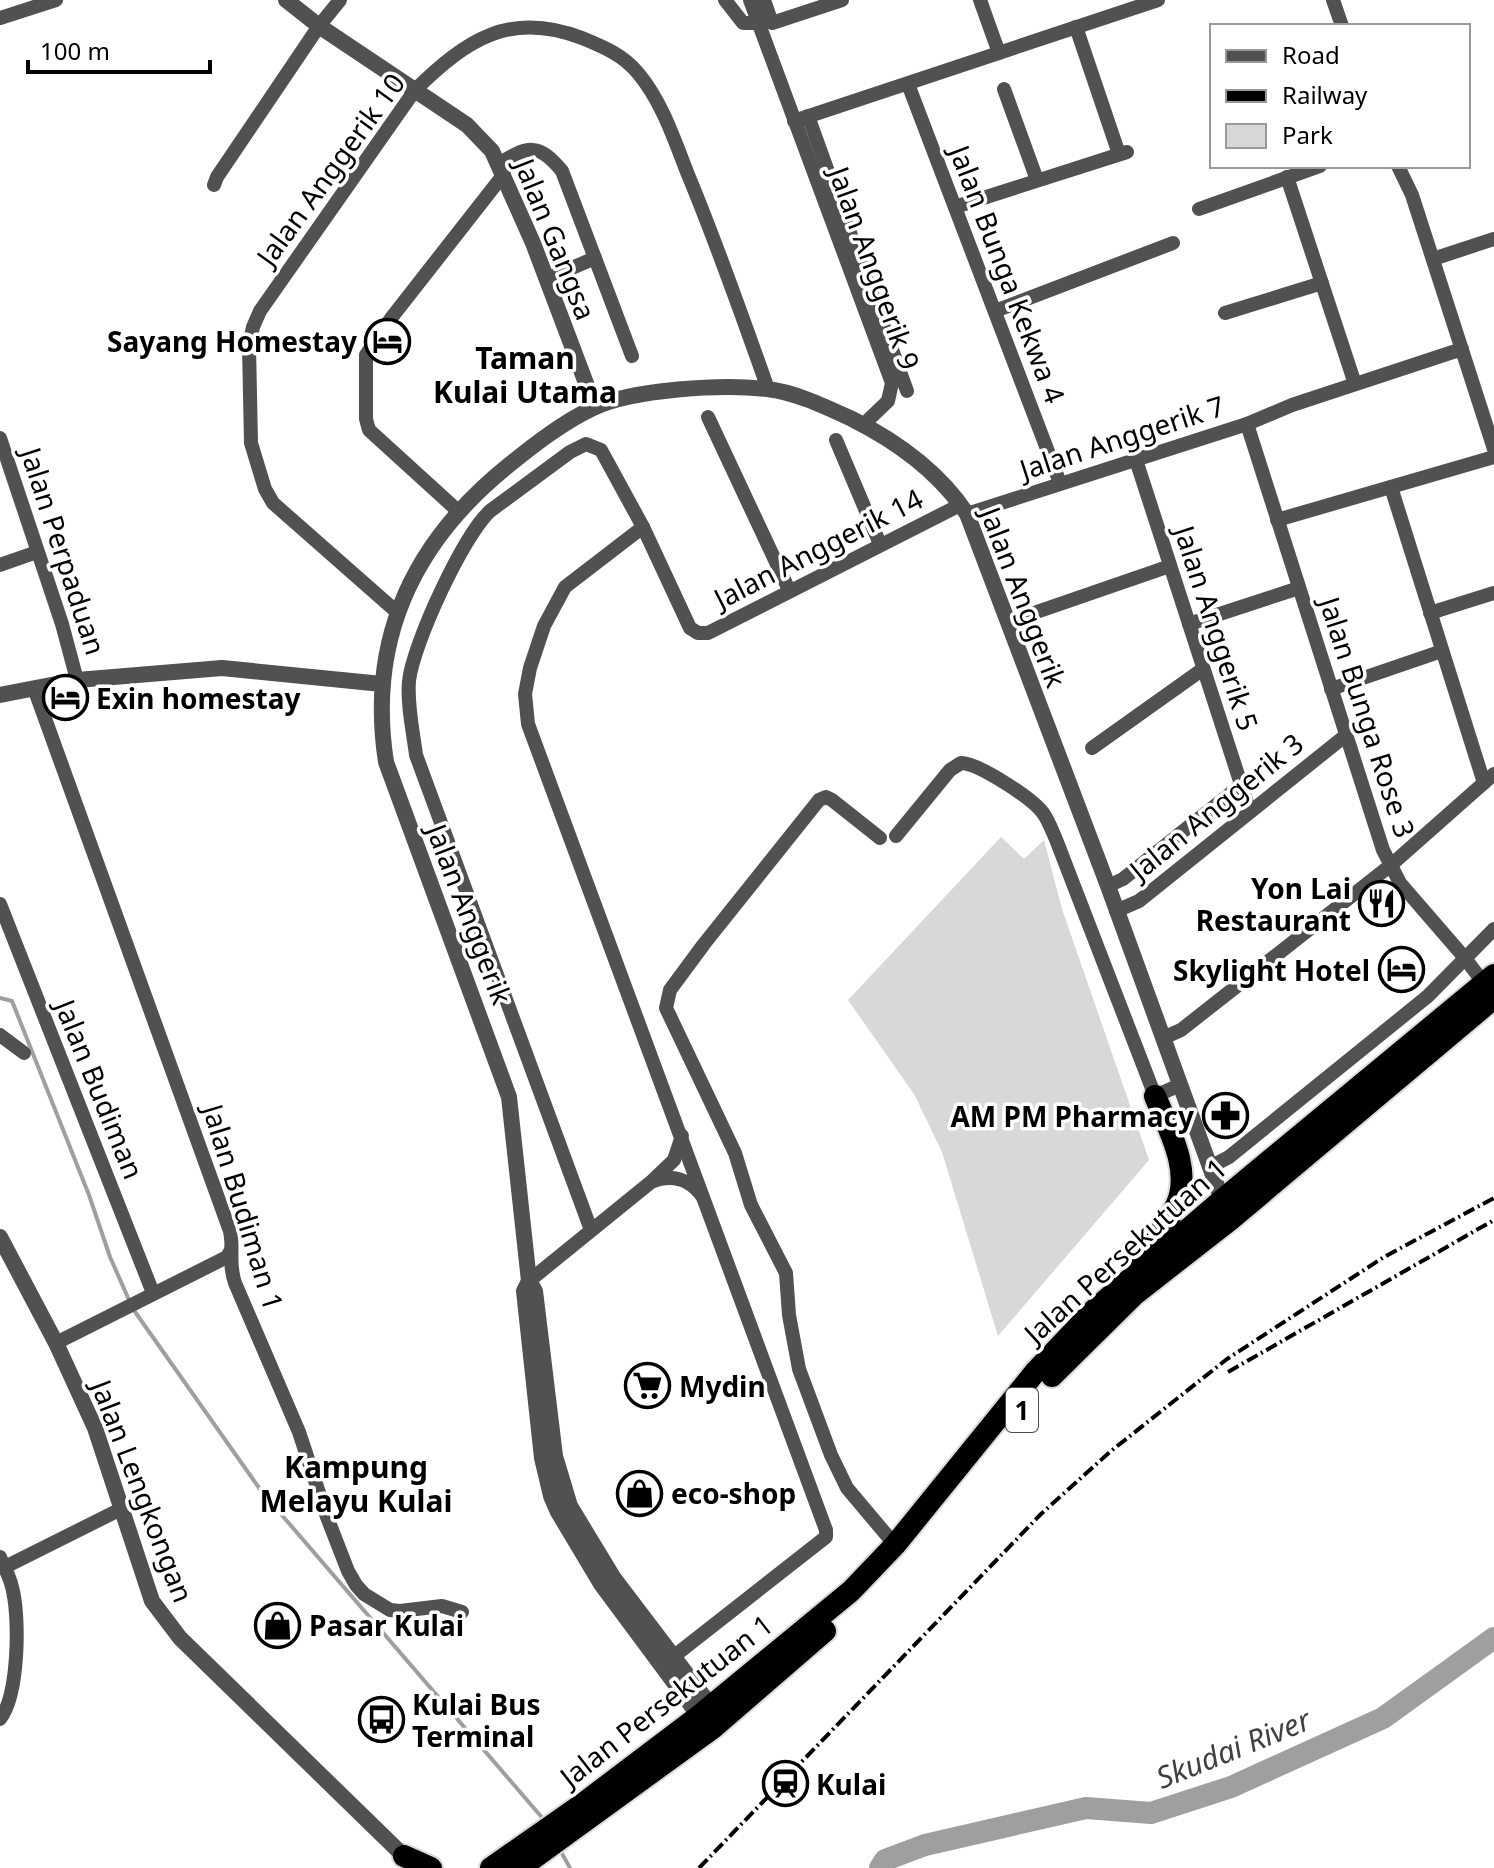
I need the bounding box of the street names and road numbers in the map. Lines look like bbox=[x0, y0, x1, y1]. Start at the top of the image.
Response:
street label: Jalan Anggerik 10 bbox=[245, 65, 413, 275]
street label: Jalan Bunga Kekwa 4 bbox=[940, 137, 1075, 408]
street label: Jalan Gangsa bbox=[505, 150, 606, 325]
street label: Jalan Anggerik 9 bbox=[820, 158, 929, 375]
street label: Jalan Anggerik 7 bbox=[1012, 386, 1229, 489]
street label: Jalan Perpaduan bbox=[12, 440, 115, 659]
street label: Jalan Anggerik 14 bbox=[705, 479, 929, 618]
street label: Jalan Anggerik bbox=[971, 499, 1076, 693]
street label: Jalan Anggerik 5 bbox=[1165, 518, 1268, 735]
street label: Jalan Bunga Rose 3 bbox=[1310, 589, 1425, 842]
street label: Jalan Anggerik 3 bbox=[1119, 724, 1311, 890]
street label: Jalan Anggerik bbox=[417, 816, 522, 1010]
street label: Jalan Budiman bbox=[46, 991, 153, 1184]
street label: Jalan Budiman 1 bbox=[194, 1097, 293, 1315]
street label: Jalan Persekutuan 1 bbox=[1013, 1149, 1234, 1353]
street label: Jalan Lengkongan bbox=[82, 1372, 203, 1608]
road number: 1 bbox=[1006, 1388, 1038, 1432]
street label: Jalan Persekutuan 1 bbox=[549, 1605, 780, 1797]

